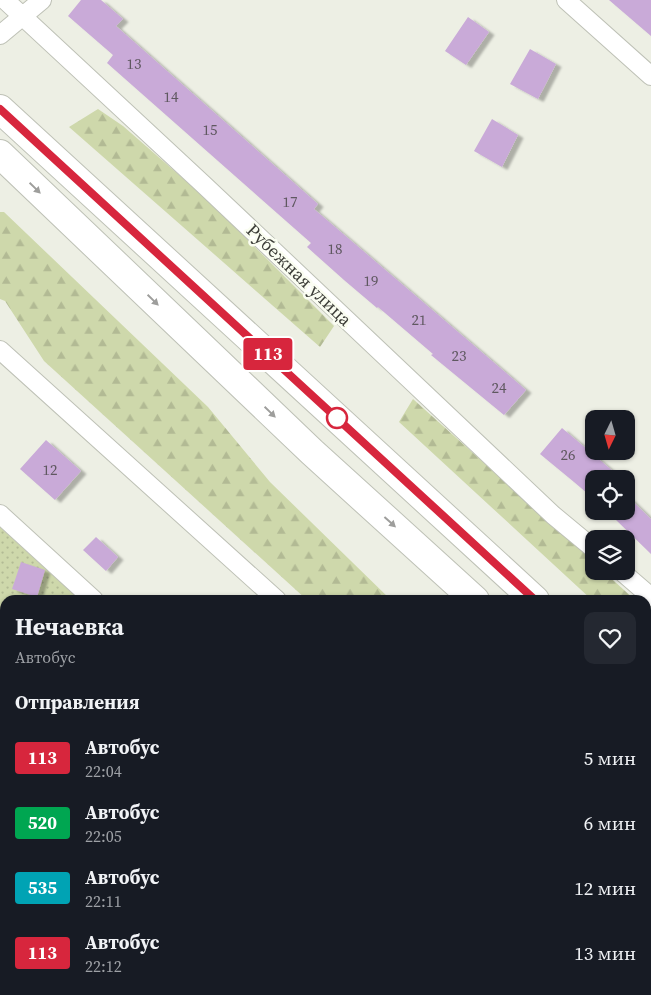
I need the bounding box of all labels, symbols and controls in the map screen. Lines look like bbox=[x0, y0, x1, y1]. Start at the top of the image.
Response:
house number: 13 bbox=[126, 53, 142, 74]
house number: 14 bbox=[163, 86, 179, 107]
house number: 15 bbox=[202, 119, 218, 140]
one-way arrow bbox=[29, 182, 41, 194]
house number: 17 bbox=[282, 191, 298, 212]
street label: Рубежная улица bbox=[241, 218, 358, 332]
house number: 18 bbox=[327, 238, 343, 259]
house number: 19 bbox=[363, 270, 379, 291]
one-way arrow bbox=[146, 294, 158, 306]
house number: 21 bbox=[411, 309, 427, 330]
line badge: 113 bbox=[239, 338, 297, 370]
text: 113 bbox=[253, 341, 283, 366]
house number: 23 bbox=[451, 345, 467, 366]
house number: 24 bbox=[491, 377, 507, 398]
one-way arrow bbox=[264, 406, 276, 418]
unlabelled marker bbox=[326, 407, 348, 429]
north arrow bbox=[585, 410, 635, 460]
map controls bbox=[585, 410, 635, 580]
house number: 26 bbox=[560, 444, 576, 465]
house number: 12 bbox=[42, 459, 58, 480]
button: locate bbox=[585, 470, 635, 520]
one-way arrow bbox=[383, 516, 395, 528]
button: layers bbox=[585, 530, 635, 580]
text: Нечаевка bbox=[15, 610, 124, 643]
button: heart bbox=[584, 612, 636, 664]
text: Автобус bbox=[15, 646, 76, 668]
text: Отправления bbox=[15, 689, 140, 715]
text: Автобус bbox=[85, 734, 160, 760]
text: 113 bbox=[28, 745, 57, 770]
text: 5 мин bbox=[584, 745, 636, 771]
text: 22:04 bbox=[85, 760, 122, 782]
text: Автобус bbox=[85, 799, 160, 825]
text: 520 bbox=[28, 810, 57, 835]
text: 6 мин bbox=[584, 810, 636, 836]
text: 22:05 bbox=[85, 825, 122, 847]
text: Автобус bbox=[85, 864, 160, 890]
text: 535 bbox=[28, 875, 57, 900]
text: 12 мин bbox=[574, 875, 636, 901]
text: 22:11 bbox=[85, 890, 122, 912]
text: Автобус bbox=[85, 929, 160, 955]
text: 113 bbox=[28, 940, 57, 965]
text: 13 мин bbox=[574, 940, 636, 966]
text: 22:12 bbox=[85, 955, 122, 977]

